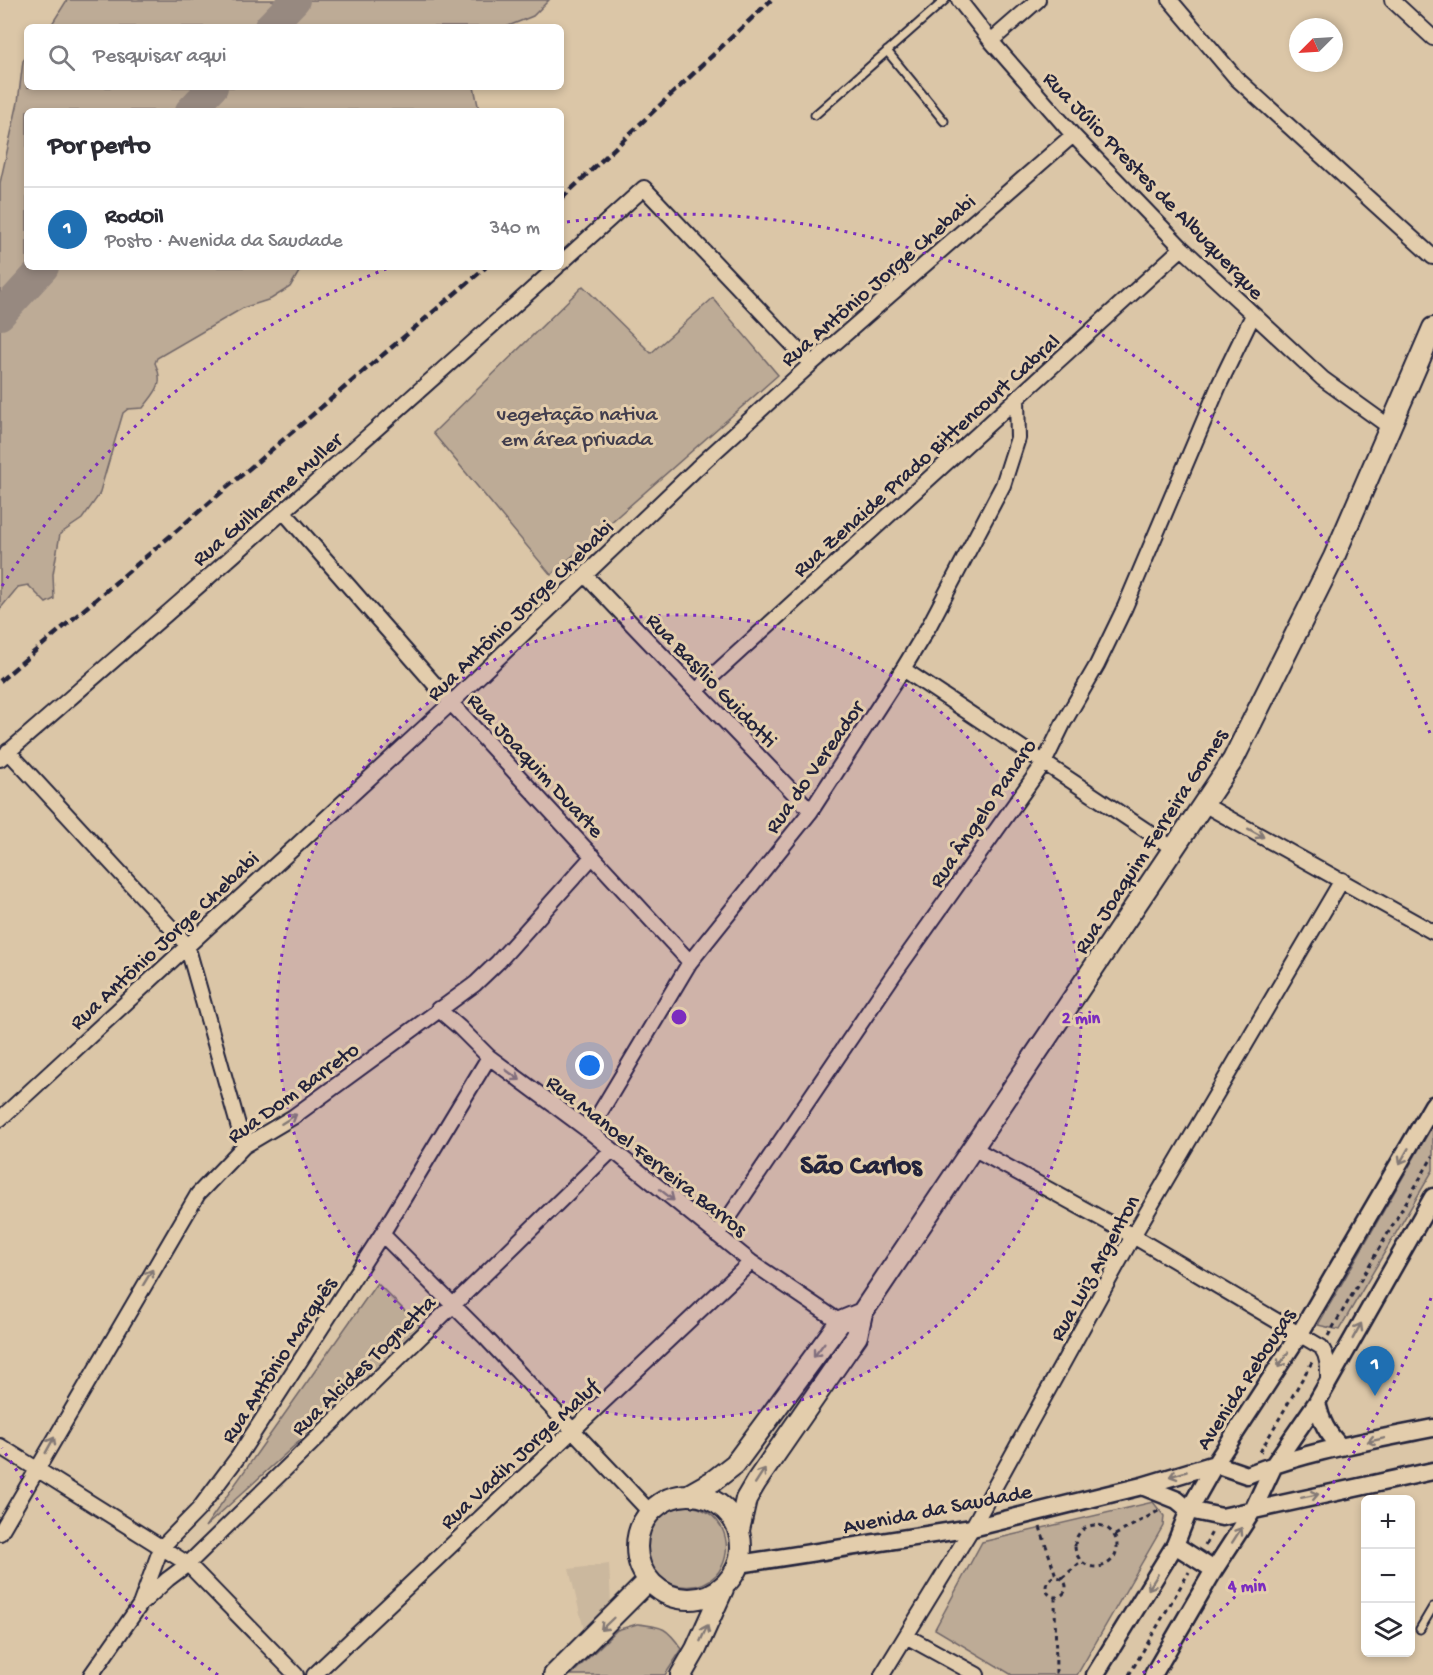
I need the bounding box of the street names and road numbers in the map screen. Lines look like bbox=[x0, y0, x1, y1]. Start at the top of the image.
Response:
street label: Rua Júlio Prestes de Albuquerque bbox=[1036, 67, 1269, 307]
street label: Rua Antônio Jorge Chebabi bbox=[777, 190, 983, 374]
street label: Rua Zenaide Prado Bittencourt Cabral bbox=[789, 330, 1067, 584]
street label: Rua Guilherme Muller bbox=[188, 427, 351, 573]
street label: Rua Antônio Jorge Chebabi bbox=[423, 516, 621, 708]
street label: Rua Basílio Guidotti bbox=[639, 609, 781, 755]
street label: Rua Joaquim Duarte bbox=[460, 689, 608, 845]
street label: Rua do Vereador bbox=[761, 695, 873, 840]
street label: Rua Joaquim Ferreira Gomes bbox=[1070, 724, 1236, 960]
street label: Rua Ângelo Panaro bbox=[925, 735, 1044, 894]
street label: Rua Antônio Jorge Chebabi bbox=[65, 847, 266, 1037]
street label: Rua Dom Barreto bbox=[223, 1038, 365, 1151]
street label: Rua Manoel Ferreira Barros bbox=[540, 1071, 752, 1244]
street label: Rua Luiz Argenton bbox=[1046, 1191, 1148, 1347]
street label: Rua Antônio Marquês bbox=[217, 1272, 344, 1449]
street label: Rua Alcides Tognetta bbox=[287, 1291, 443, 1443]
street label: Avenida Rebouças bbox=[1192, 1304, 1303, 1456]
street label: Rua Vadih Jorge Maluf bbox=[436, 1374, 607, 1536]
street label: Avenida da Saudade bbox=[841, 1480, 1035, 1542]

